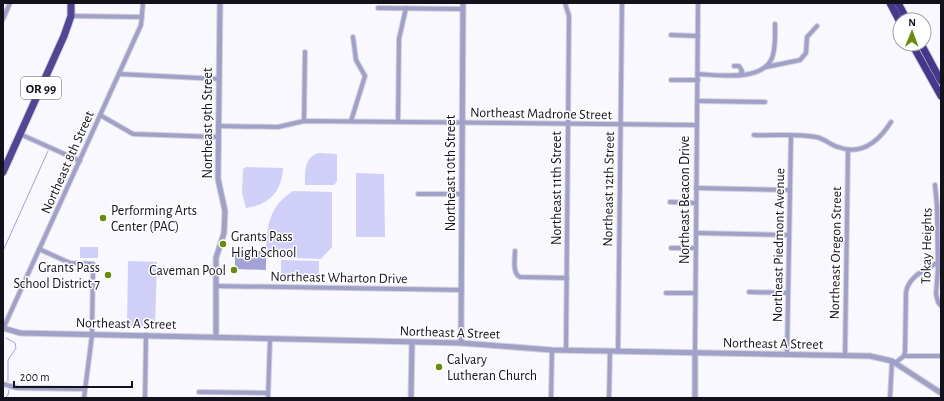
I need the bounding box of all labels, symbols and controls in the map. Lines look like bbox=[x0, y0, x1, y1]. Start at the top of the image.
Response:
north arrow bbox=[892, 12, 932, 52]
text: N bbox=[908, 17, 916, 28]
street label: Northeast 9th Street bbox=[201, 67, 215, 178]
road number: OR 99 bbox=[21, 77, 61, 99]
street label: Northeast Madrone Street bbox=[470, 106, 613, 122]
street label: Northeast 8th Street bbox=[39, 108, 97, 216]
street label: Northeast 10th Street bbox=[444, 114, 458, 231]
street label: Northeast 11th Street bbox=[550, 131, 564, 245]
street label: Northeast 12th Street bbox=[601, 131, 617, 247]
street label: Northeast Beacon Drive bbox=[678, 136, 692, 264]
street label: Northeast Piedmont Avenue bbox=[771, 168, 787, 322]
street label: Northeast Oregon Street bbox=[828, 186, 844, 320]
place label: Performing Arts Center (PAC) bbox=[111, 204, 197, 234]
street label: Tokay Heights bbox=[919, 208, 935, 284]
marker: Performing Arts Center (PAC) bbox=[98, 213, 108, 223]
place label: Grants Pass High School bbox=[231, 230, 297, 260]
marker: Grants Pass High School bbox=[218, 239, 228, 249]
place label: Grants Pass School District 7 bbox=[13, 261, 100, 291]
place label: Caveman Pool bbox=[149, 264, 226, 278]
marker: Caveman Pool bbox=[229, 265, 239, 275]
marker: Grants Pass School District 7 bbox=[103, 270, 113, 280]
street label: Northeast Wharton Drive bbox=[270, 270, 408, 286]
street label: Northeast A Street bbox=[76, 316, 177, 332]
street label: Northeast A Street bbox=[399, 324, 501, 342]
street label: Northeast A Street bbox=[723, 336, 824, 352]
place label: Calvary Lutheran Church bbox=[447, 353, 537, 383]
marker: Calvary Lutheran Church bbox=[434, 362, 444, 372]
scale bar bbox=[14, 363, 132, 389]
text: 200 m bbox=[20, 371, 50, 383]

